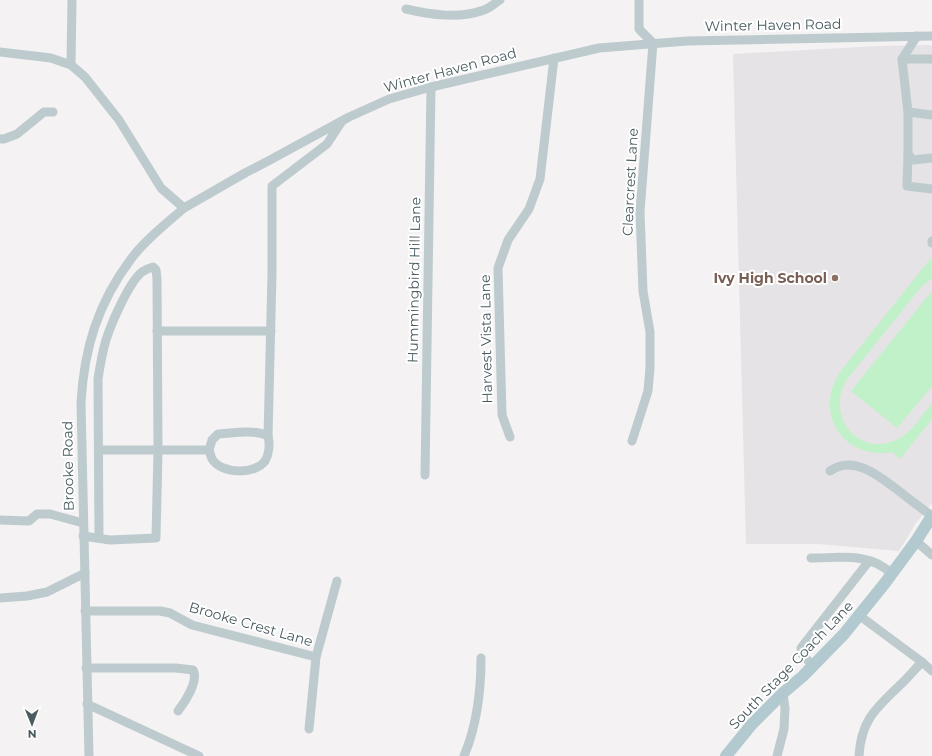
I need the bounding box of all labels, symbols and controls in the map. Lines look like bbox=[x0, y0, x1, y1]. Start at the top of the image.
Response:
street label: Winter Haven Road bbox=[704, 15, 842, 35]
street label: Winter Haven Road bbox=[382, 44, 518, 96]
street label: Clearcrest Lane bbox=[618, 128, 642, 236]
street label: Hummingbird Hill Lane bbox=[404, 197, 424, 363]
place label: Ivy High School bbox=[713, 269, 827, 287]
marker: Ivy High School bbox=[830, 273, 840, 283]
street label: Harvest Vista Lane bbox=[476, 274, 496, 404]
street label: Brooke Road bbox=[58, 421, 78, 511]
street label: South Stage Coach Lane bbox=[725, 597, 857, 733]
street label: Brooke Crest Lane bbox=[187, 598, 315, 650]
north arrow bbox=[12, 704, 52, 744]
text: N bbox=[28, 727, 37, 741]

